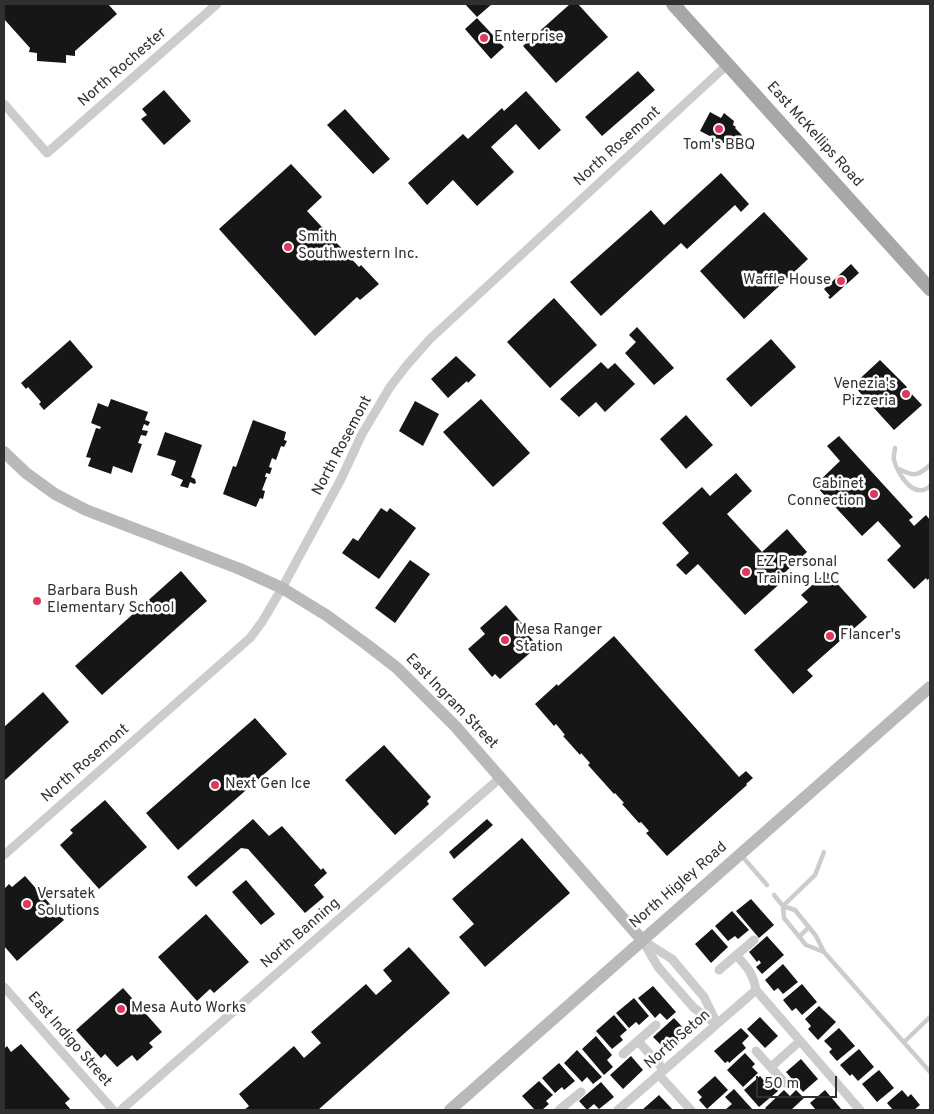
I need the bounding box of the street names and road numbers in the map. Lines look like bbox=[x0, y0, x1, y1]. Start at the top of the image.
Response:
street label: North Rochester bbox=[75, 25, 171, 111]
street label: East McKellips Road bbox=[762, 79, 866, 191]
street label: North Rosemont bbox=[571, 103, 665, 191]
street label: North Rosemont bbox=[309, 393, 377, 499]
street label: East Ingram Street bbox=[401, 651, 501, 753]
street label: North Rosemont bbox=[38, 721, 134, 807]
street label: North Higley Road bbox=[627, 839, 731, 933]
street label: North Banning bbox=[258, 895, 344, 973]
street label: East Indigo Street bbox=[23, 989, 115, 1091]
street label: North Seton bbox=[641, 1007, 715, 1073]

